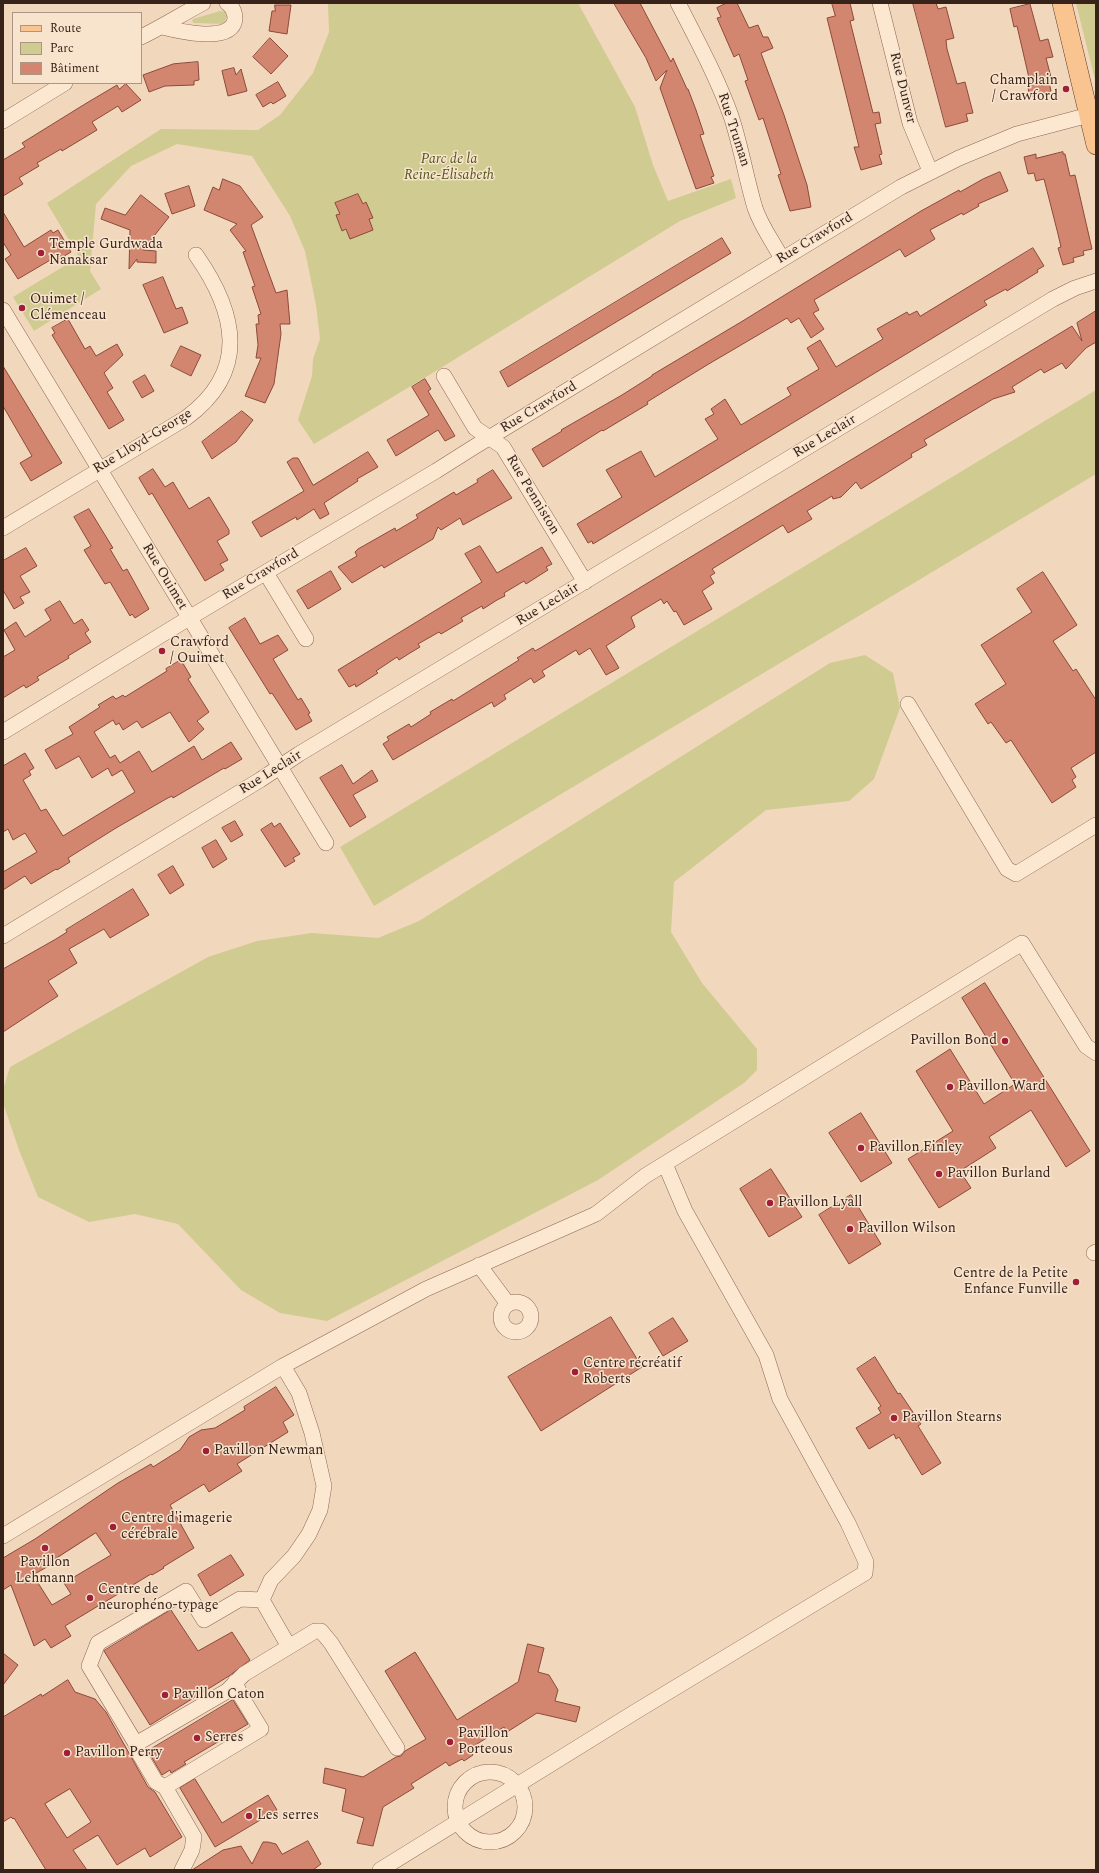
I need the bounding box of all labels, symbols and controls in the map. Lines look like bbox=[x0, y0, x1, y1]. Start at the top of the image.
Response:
legend bbox=[12, 12, 142, 84]
text: Route bbox=[50, 19, 81, 38]
text: Parc bbox=[50, 39, 74, 58]
street label: Rue Dunver bbox=[885, 50, 919, 126]
text: Bâtiment bbox=[50, 59, 99, 78]
place label: Champlain / Crawford bbox=[989, 73, 1058, 106]
marker: Champlain / Crawford bbox=[1061, 84, 1071, 94]
street label: Rue Truman bbox=[713, 91, 753, 169]
park label: Parc de la Reine-Élisabeth bbox=[404, 152, 494, 184]
street label: Rue Crawford bbox=[774, 210, 856, 268]
place label: Temple Gurdwada Nanaksar bbox=[49, 237, 163, 270]
marker: Temple Gurdwada Nanaksar bbox=[36, 248, 46, 258]
place label: Ouimet / Clémenceau bbox=[30, 292, 106, 324]
marker: Ouimet / Clémenceau bbox=[17, 303, 27, 313]
street label: Rue Crawford bbox=[498, 379, 580, 437]
street label: Rue Lloyd-George bbox=[90, 406, 196, 478]
street label: Rue Leclair bbox=[790, 412, 860, 462]
street label: Rue Penniston bbox=[502, 452, 562, 538]
street label: Rue Ouimet bbox=[138, 541, 190, 613]
street label: Rue Crawford bbox=[220, 546, 302, 604]
street label: Rue Leclair bbox=[513, 580, 583, 630]
place label: Crawford / Ouimet bbox=[170, 635, 229, 668]
marker: Crawford / Ouimet bbox=[157, 646, 167, 656]
street label: Rue Leclair bbox=[237, 747, 305, 799]
place label: Pavillon Bond bbox=[910, 1033, 997, 1049]
marker: Pavillon Bond bbox=[1000, 1036, 1010, 1046]
place label: Pavillon Ward bbox=[958, 1079, 1046, 1095]
marker: Pavillon Ward bbox=[945, 1082, 955, 1092]
place label: Pavillon Finley bbox=[869, 1140, 962, 1156]
marker: Pavillon Finley bbox=[856, 1143, 866, 1153]
place label: Pavillon Burland bbox=[947, 1166, 1051, 1182]
marker: Pavillon Burland bbox=[934, 1169, 944, 1179]
place label: Pavillon Lyall bbox=[778, 1195, 862, 1211]
marker: Pavillon Lyall bbox=[765, 1198, 775, 1208]
place label: Pavillon Wilson bbox=[858, 1221, 956, 1237]
marker: Pavillon Wilson bbox=[845, 1224, 855, 1234]
place label: Centre de la Petite Enfance Funville bbox=[953, 1266, 1068, 1298]
marker: Centre de la Petite Enfance Funville bbox=[1071, 1277, 1081, 1287]
place label: Centre récréatif Roberts bbox=[583, 1356, 681, 1388]
marker: Centre récréatif Roberts bbox=[570, 1367, 580, 1377]
place label: Pavillon Stearns bbox=[902, 1410, 1002, 1426]
marker: Pavillon Stearns bbox=[889, 1413, 899, 1423]
place label: Pavillon Newman bbox=[214, 1443, 324, 1459]
marker: Pavillon Newman bbox=[201, 1446, 211, 1456]
place label: Centre d'imagerie cérébrale bbox=[121, 1511, 232, 1544]
marker: Centre d'imagerie cérébrale bbox=[108, 1522, 118, 1532]
marker: Pavillon Lehmann bbox=[40, 1543, 50, 1553]
place label: Pavillon Lehmann bbox=[16, 1555, 74, 1588]
place label: Centre de neurophéno-typage bbox=[98, 1582, 219, 1614]
marker: Centre de neurophéno-typage bbox=[85, 1593, 95, 1603]
place label: Pavillon Caton bbox=[173, 1687, 265, 1703]
marker: Pavillon Caton bbox=[160, 1690, 170, 1700]
place label: Pavillon Porteous bbox=[458, 1726, 513, 1758]
place label: Serres bbox=[205, 1730, 243, 1746]
marker: Serres bbox=[192, 1733, 202, 1743]
marker: Pavillon Porteous bbox=[445, 1737, 455, 1747]
place label: Pavillon Perry bbox=[75, 1745, 162, 1761]
marker: Pavillon Perry bbox=[62, 1748, 72, 1758]
place label: Les serres bbox=[257, 1808, 319, 1824]
marker: Les serres bbox=[244, 1811, 254, 1821]

